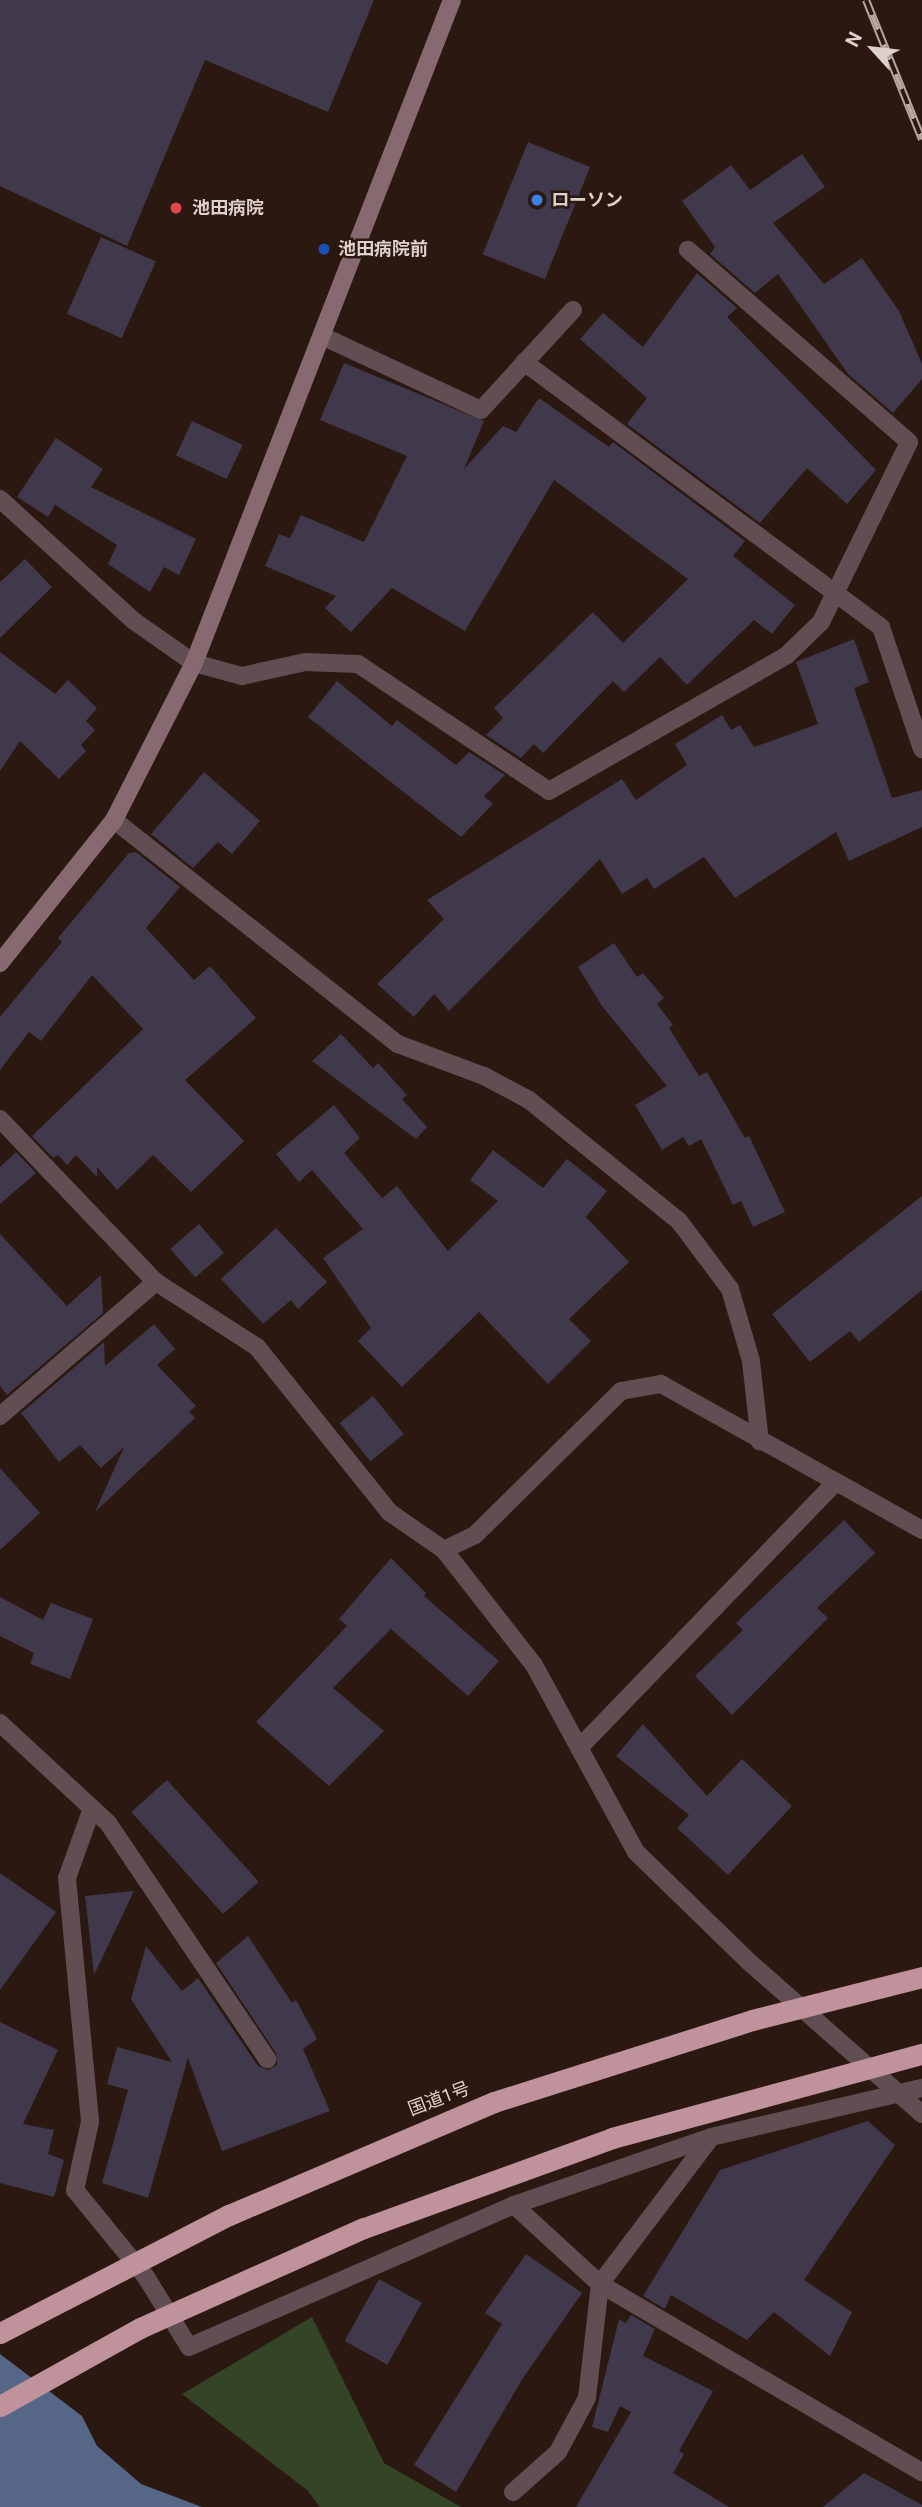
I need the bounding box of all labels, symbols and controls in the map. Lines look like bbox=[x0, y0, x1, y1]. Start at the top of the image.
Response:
north arrow bbox=[838, 14, 908, 84]
text: N bbox=[841, 28, 867, 50]
place label: ローソン bbox=[551, 189, 623, 211]
marker: ローソン bbox=[529, 192, 545, 208]
place label: 池田病院 bbox=[192, 197, 264, 219]
marker: 池田病院 bbox=[166, 198, 186, 218]
place label: 池田病院前 bbox=[338, 238, 428, 260]
marker: 池田病院前 bbox=[316, 241, 332, 257]
street label: 国道1号 bbox=[405, 2077, 473, 2121]

